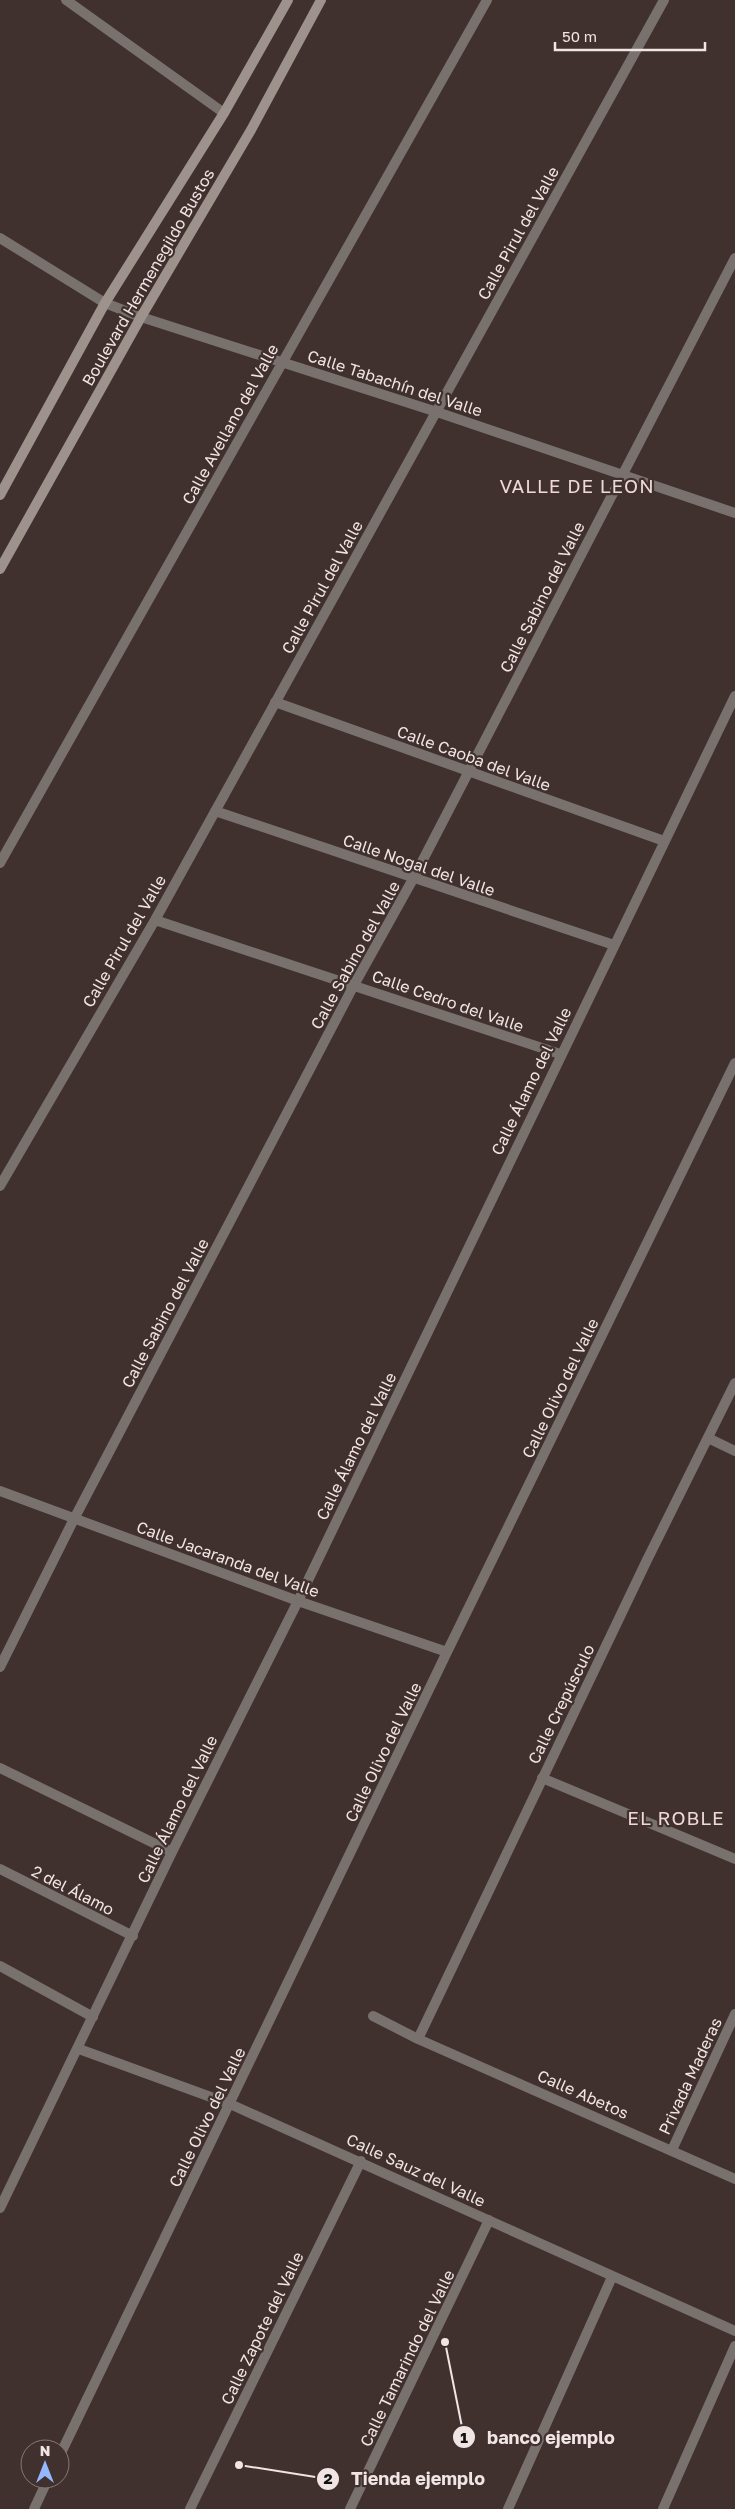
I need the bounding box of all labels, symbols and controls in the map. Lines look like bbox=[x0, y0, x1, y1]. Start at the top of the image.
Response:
scale bar bbox=[555, 20, 705, 52]
text: 50 m bbox=[562, 27, 597, 45]
street label: Calle Pirul del Valle bbox=[473, 163, 563, 303]
street label: Boulevard Hermenegildo Bustos bbox=[77, 165, 219, 389]
street label: Calle Avellano del Valle bbox=[178, 340, 282, 508]
street label: Calle Tabachín del Valle bbox=[305, 345, 485, 421]
district label: VALLE DE LEON bbox=[499, 474, 655, 497]
street label: Calle Pirul del Valle bbox=[277, 517, 367, 657]
street label: Calle Sabino del Valle bbox=[495, 518, 589, 676]
street label: Calle Caoba del Valle bbox=[394, 721, 554, 795]
street label: Calle Nogal del Valle bbox=[340, 830, 498, 900]
street label: Calle Pirul del Valle bbox=[78, 871, 170, 1011]
street label: Calle Sabino del Valle bbox=[306, 877, 404, 1033]
street label: Calle Cedro del Valle bbox=[369, 966, 527, 1036]
street label: Calle Álamo del Valle bbox=[487, 1004, 575, 1158]
street label: Calle Sabino del Valle bbox=[117, 1235, 213, 1391]
street label: Calle Olivo del Valle bbox=[517, 1315, 603, 1461]
street label: Calle Álamo del Valle bbox=[312, 1369, 400, 1523]
street label: Calle Jacaranda del Valle bbox=[134, 1517, 322, 1601]
street label: Calle Crepúsculo bbox=[523, 1641, 599, 1767]
street label: Calle Olivo del Valle bbox=[340, 1679, 426, 1825]
street label: Calle Álamo del Valle bbox=[133, 1732, 221, 1886]
district label: EL ROBLE bbox=[627, 1806, 725, 1829]
street label: 2 del Álamo bbox=[28, 1861, 118, 1919]
street label: Privada Maderas bbox=[654, 2014, 726, 2138]
street label: Calle Olivo del Valle bbox=[164, 2044, 250, 2190]
street label: Calle Abetos bbox=[534, 2065, 632, 2123]
street label: Calle Sauz del Valle bbox=[343, 2129, 489, 2211]
street label: Calle Zapote del Valle bbox=[216, 2248, 308, 2408]
street label: Calle Tamarindo del Valle bbox=[355, 2266, 459, 2450]
callout: banco ejemplo bbox=[452, 2421, 625, 2454]
text: banco ejemplo bbox=[487, 2426, 615, 2448]
text: 1 bbox=[460, 2428, 468, 2446]
north arrow bbox=[20, 2439, 70, 2489]
text: N bbox=[40, 2442, 50, 2459]
callout: Tienda ejemplo bbox=[316, 2462, 494, 2495]
text: Tienda ejemplo bbox=[351, 2467, 485, 2489]
text: 2 bbox=[323, 2469, 333, 2487]

